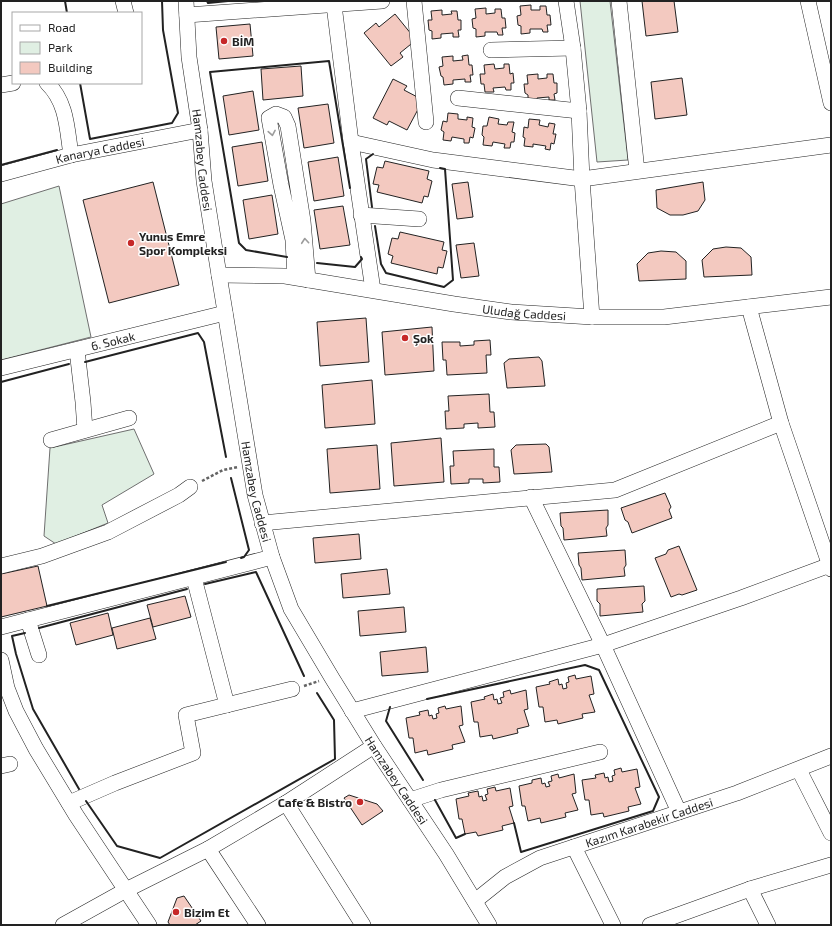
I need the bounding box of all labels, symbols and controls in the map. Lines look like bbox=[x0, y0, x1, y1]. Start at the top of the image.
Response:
legend bbox=[12, 12, 142, 84]
text: Road bbox=[48, 20, 76, 34]
place label: BİM bbox=[232, 34, 254, 48]
marker: BİM bbox=[219, 36, 229, 46]
text: Park bbox=[48, 40, 73, 54]
text: Building bbox=[48, 60, 93, 74]
street label: Hamzabey Caddesi bbox=[190, 108, 216, 212]
one-way arrow bbox=[267, 130, 275, 136]
street label: Kanarya Caddesi bbox=[54, 134, 146, 166]
place label: Yunus Emre Spor Kompleksi bbox=[139, 229, 227, 257]
marker: Yunus Emre Spor Kompleksi bbox=[126, 238, 136, 248]
one-way arrow bbox=[301, 238, 310, 244]
street label: Uludağ Caddesi bbox=[481, 301, 567, 322]
street label: 6. Sokak bbox=[89, 328, 136, 353]
place label: Şok bbox=[413, 331, 434, 346]
marker: Şok bbox=[400, 333, 410, 343]
street label: Hamzabey Caddesi bbox=[239, 440, 274, 543]
street label: Hamzabey Caddesi bbox=[363, 734, 431, 827]
street label: Kazım Karabekir Caddesi bbox=[583, 794, 715, 850]
place label: Cafe & Bistro bbox=[278, 795, 352, 809]
marker: Cafe & Bistro bbox=[355, 797, 365, 807]
place label: Bizim Et bbox=[184, 905, 230, 919]
marker: Bizim Et bbox=[171, 907, 181, 917]

